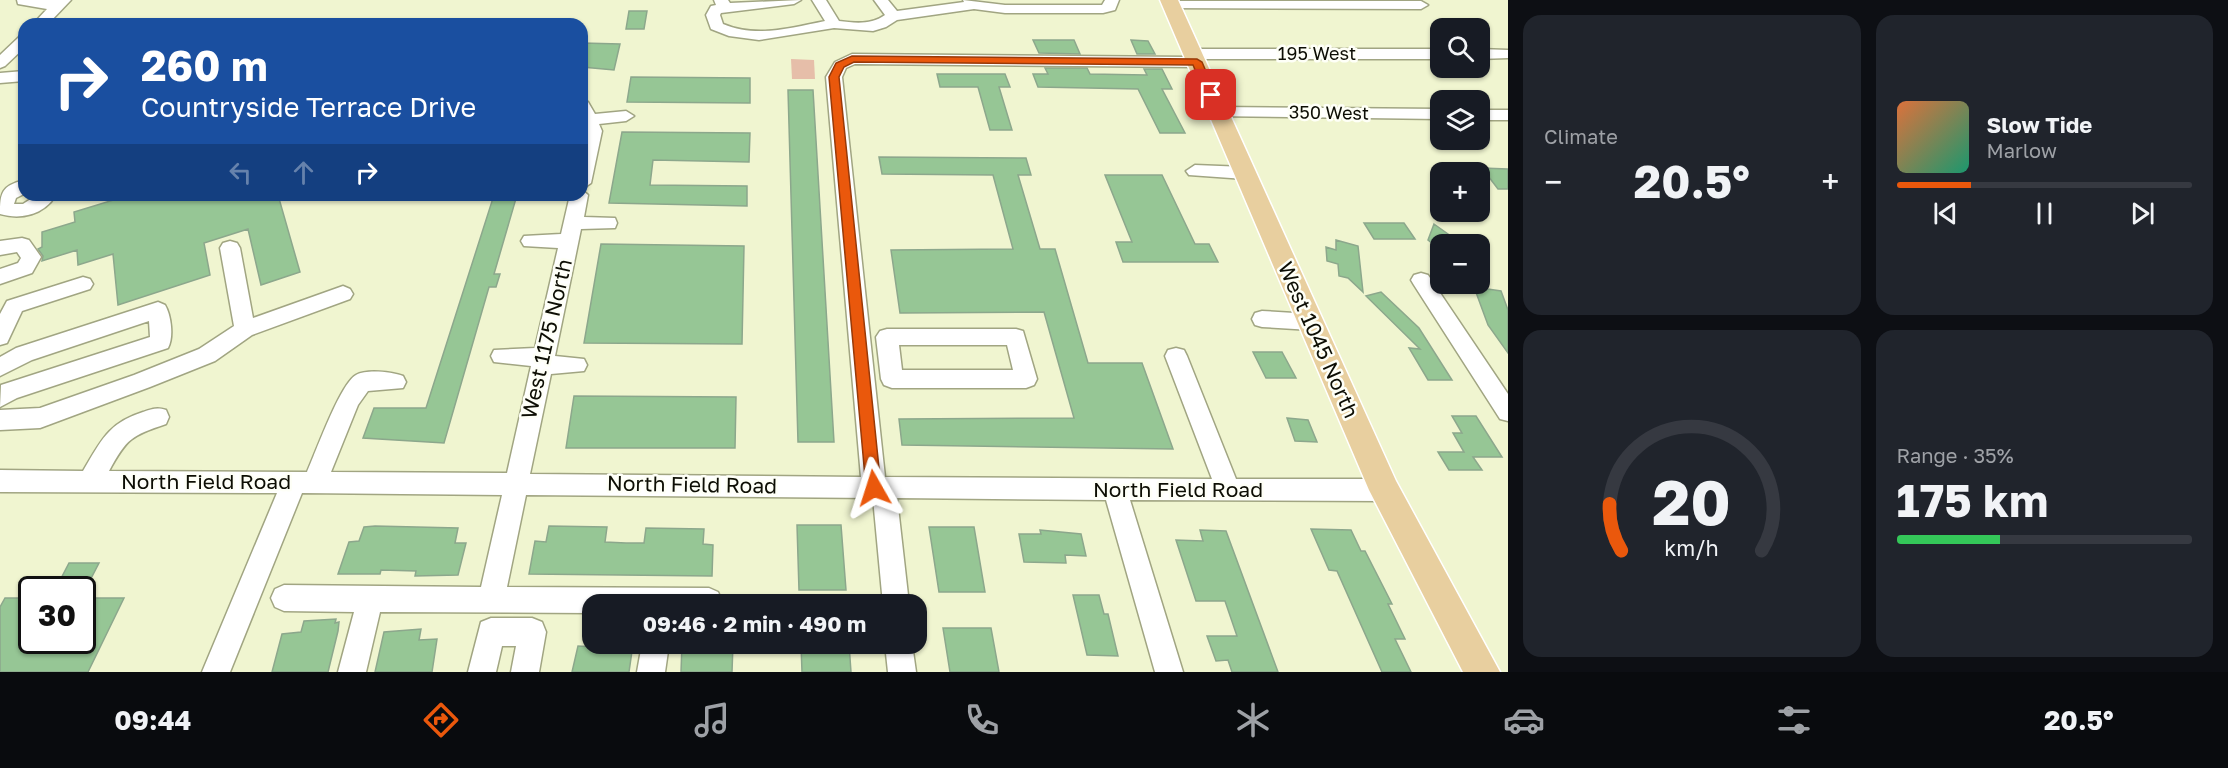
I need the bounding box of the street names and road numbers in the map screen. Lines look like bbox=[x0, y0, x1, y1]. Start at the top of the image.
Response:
street label: 195 West bbox=[1278, 42, 1356, 64]
street label: 350 West bbox=[1289, 100, 1369, 124]
street label: West 1175 North bbox=[515, 256, 577, 421]
street label: West 1045 North bbox=[1273, 257, 1365, 422]
street label: North Field Road bbox=[121, 468, 291, 494]
street label: North Field Road bbox=[607, 470, 777, 498]
street label: North Field Road bbox=[1093, 476, 1263, 502]

